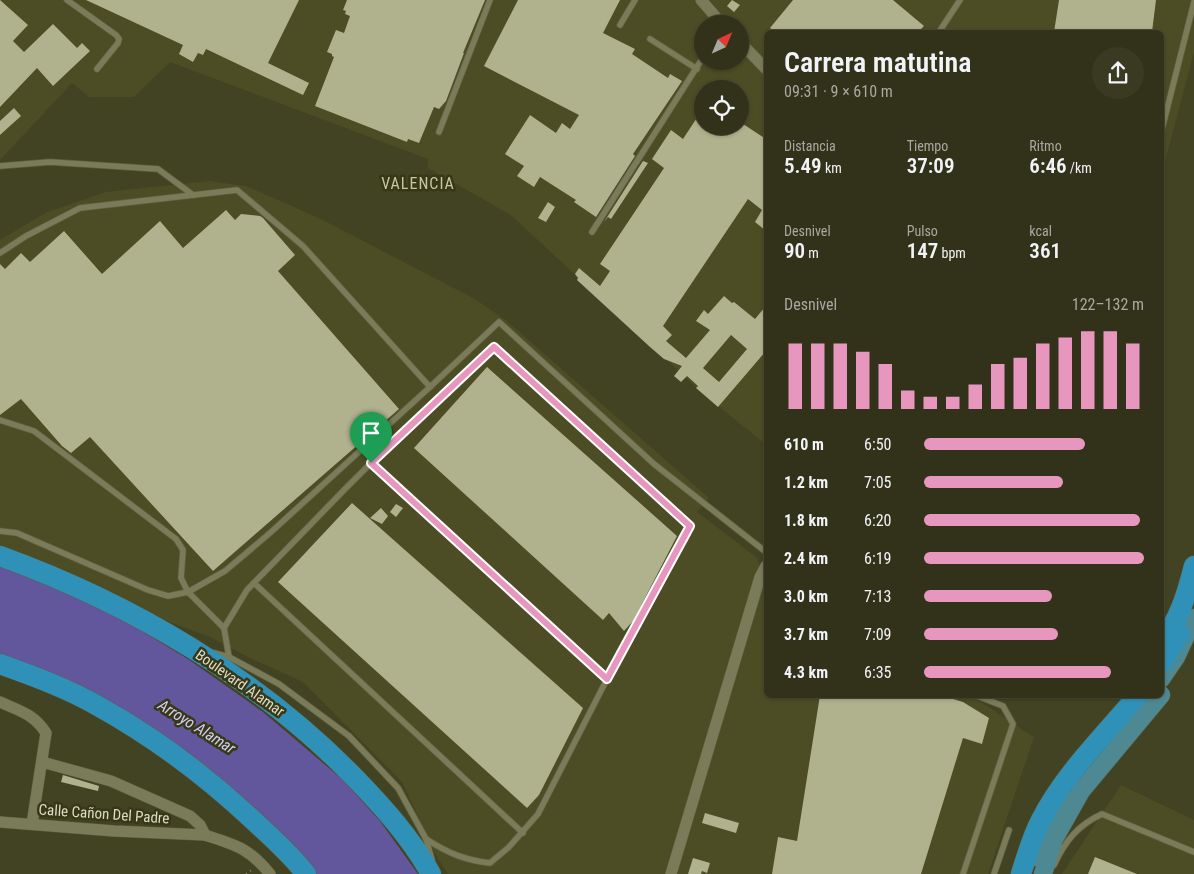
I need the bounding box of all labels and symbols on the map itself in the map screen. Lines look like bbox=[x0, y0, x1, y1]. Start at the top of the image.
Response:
north arrow bbox=[694, 15, 749, 70]
district label: VALENCIA bbox=[381, 174, 455, 193]
pin bbox=[350, 412, 392, 463]
street label: Boulevard Alamar bbox=[192, 646, 288, 721]
water label: Arroyo Alamar bbox=[154, 695, 240, 758]
street label: Calle Cañon Del Padre bbox=[38, 800, 170, 828]

